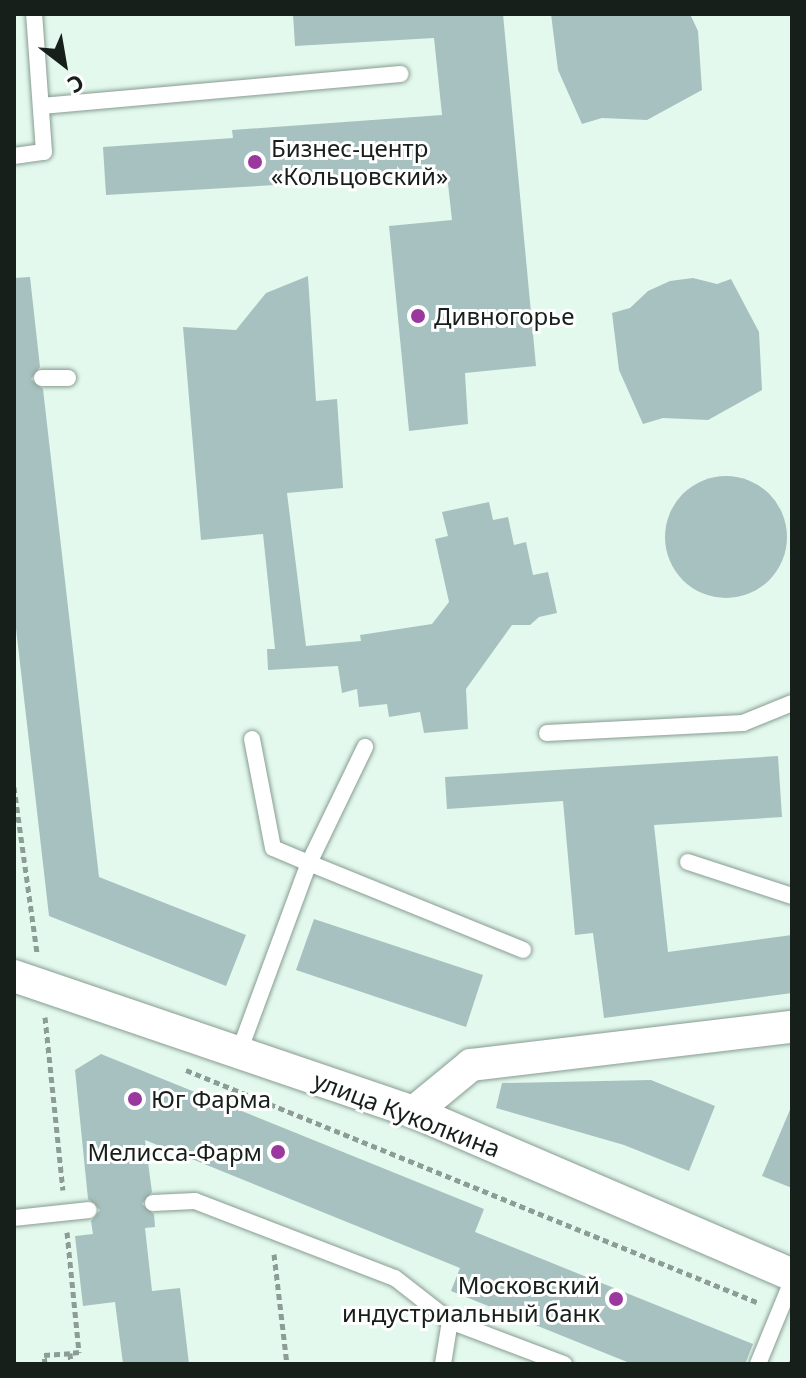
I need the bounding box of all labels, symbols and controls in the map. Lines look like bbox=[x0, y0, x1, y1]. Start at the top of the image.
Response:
north arrow bbox=[24, 24, 104, 104]
text: С bbox=[63, 68, 90, 101]
place label: Бизнес-центр «Кольцовский» bbox=[271, 134, 448, 190]
marker: Бизнес-центр «Кольцовский» bbox=[246, 153, 264, 171]
place label: Дивногорье bbox=[434, 302, 574, 330]
marker: Дивногорье bbox=[409, 307, 427, 325]
street label: улица Куколкина bbox=[310, 1065, 504, 1163]
place label: Юг Фарма bbox=[151, 1085, 271, 1113]
marker: Юг Фарма bbox=[126, 1090, 144, 1108]
place label: Мелисса-Фарм bbox=[88, 1138, 262, 1166]
marker: Мелисса-Фарм bbox=[269, 1143, 287, 1161]
place label: Московский индустриальный банк bbox=[342, 1271, 600, 1327]
marker: Московский индустриальный банк bbox=[607, 1290, 625, 1308]

